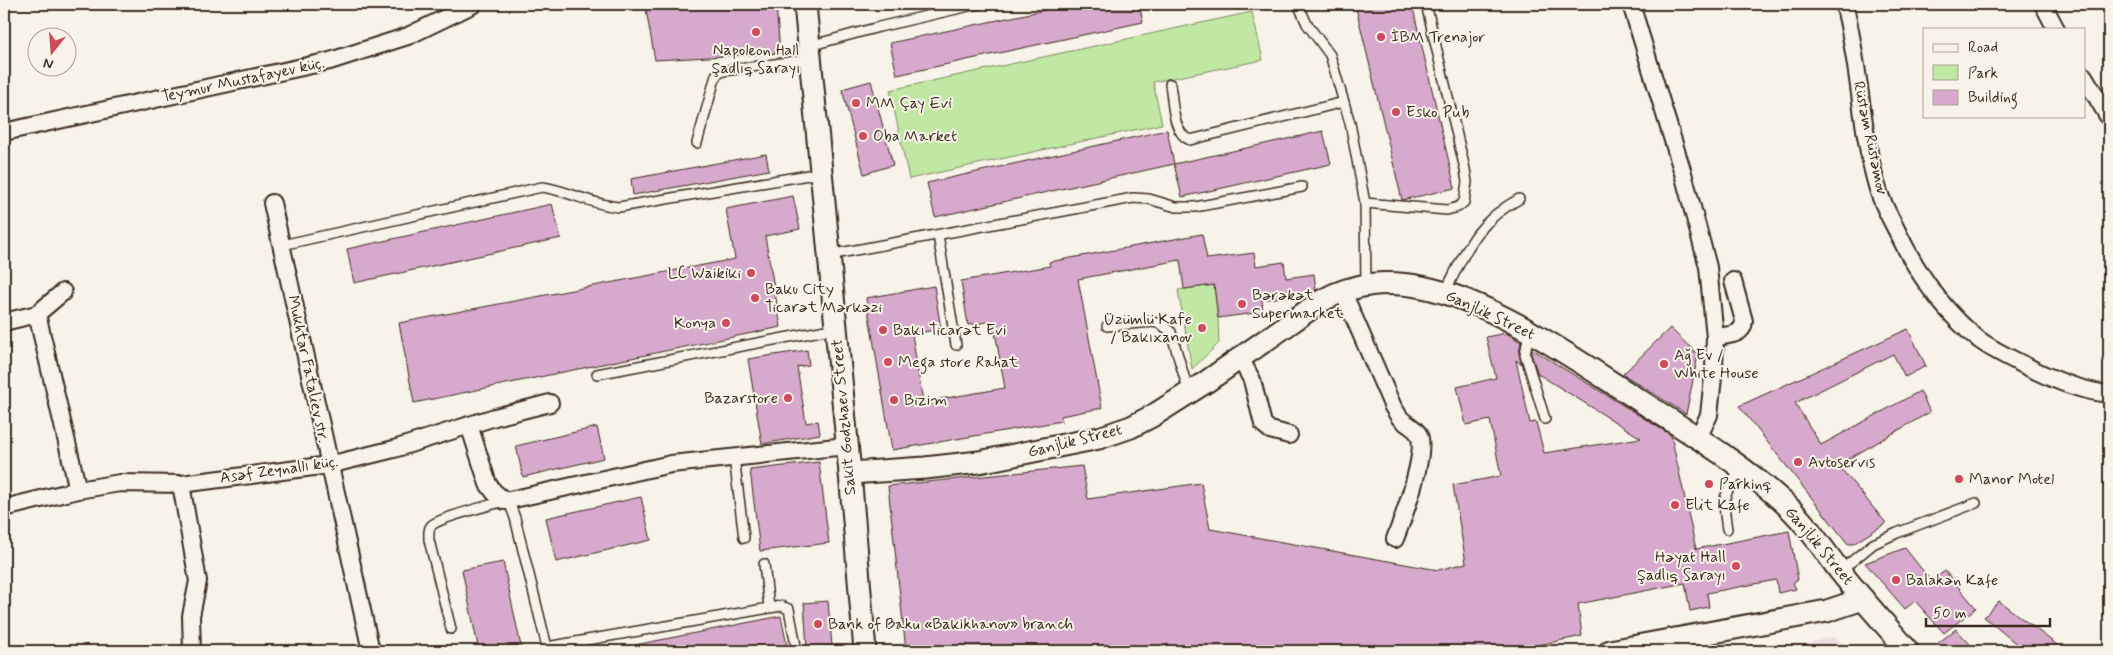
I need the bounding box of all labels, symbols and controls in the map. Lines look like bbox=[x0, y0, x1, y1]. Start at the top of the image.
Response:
marker: Napoleon Hall Şadlıq Sarayı bbox=[750, 26, 762, 38]
place label: İBM Trenajor bbox=[1391, 27, 1485, 48]
north arrow bbox=[28, 28, 78, 78]
legend bbox=[1923, 28, 2086, 118]
marker: İBM Trenajor bbox=[1375, 31, 1387, 43]
text: Road bbox=[1968, 38, 1998, 58]
place label: Napoleon Hall Şadlıq Sarayı bbox=[712, 40, 800, 79]
street label: Teymur Mustafayev küç. bbox=[160, 52, 326, 108]
text: N bbox=[41, 54, 56, 73]
text: Park bbox=[1968, 64, 1998, 84]
street label: Rüstəm Rüstəmov bbox=[1848, 79, 1892, 197]
text: Building bbox=[1968, 88, 2018, 109]
place label: MM Çay Evi bbox=[866, 93, 952, 114]
marker: MM Çay Evi bbox=[850, 97, 862, 109]
place label: Esko Pub bbox=[1406, 102, 1469, 123]
marker: Esko Pub bbox=[1390, 106, 1402, 118]
place label: Oba Market bbox=[873, 126, 957, 147]
marker: Oba Market bbox=[857, 130, 869, 142]
place label: LC Waikiki bbox=[668, 263, 741, 284]
marker: LC Waikiki bbox=[745, 267, 757, 279]
place label: Baku City Ticarət Mərkəzi bbox=[765, 279, 883, 318]
place label: Bərəkət Supermarket bbox=[1252, 285, 1344, 324]
street label: Ganjlik Street bbox=[1442, 285, 1538, 345]
marker: Baku City Ticarət Mərkəzi bbox=[749, 292, 761, 304]
street label: Mukhtar Fataliev str. bbox=[282, 293, 334, 445]
marker: Bərəkət Supermarket bbox=[1236, 298, 1248, 310]
place label: Üzümlü Kafe / Bakıxanov bbox=[1103, 309, 1193, 348]
place label: Konya bbox=[674, 313, 716, 334]
marker: Konya bbox=[720, 317, 732, 329]
place label: Bakı Ticarət Evi bbox=[893, 320, 1007, 341]
marker: Üzümlü Kafe / Bakıxanov bbox=[1196, 322, 1208, 334]
marker: Bakı Ticarət Evi bbox=[877, 324, 889, 336]
street label: Sakit Godzhaev Street bbox=[827, 338, 861, 496]
place label: Ağ Ev / White House bbox=[1674, 345, 1759, 384]
place label: Mega store Rahat bbox=[898, 352, 1019, 374]
marker: Mega store Rahat bbox=[882, 356, 894, 368]
marker: Ağ Ev / White House bbox=[1658, 358, 1670, 370]
place label: Bazarstore bbox=[704, 388, 778, 409]
place label: Bizim bbox=[904, 390, 947, 411]
marker: Bazarstore bbox=[782, 392, 794, 404]
marker: Bizim bbox=[888, 394, 900, 406]
street label: Ganjlik Street bbox=[1026, 419, 1124, 463]
street label: Asəf Zeynallı küç. bbox=[218, 451, 340, 489]
place label: Avtoservis bbox=[1808, 452, 1875, 473]
marker: Avtoservis bbox=[1792, 456, 1804, 468]
place label: Manor Motel bbox=[1969, 469, 2054, 490]
marker: Manor Motel bbox=[1953, 473, 1965, 485]
place label: Parkinq bbox=[1719, 474, 1772, 495]
marker: Parkinq bbox=[1703, 478, 1715, 490]
place label: Elit Kafe bbox=[1685, 495, 1750, 516]
marker: Elit Kafe bbox=[1669, 499, 1681, 511]
street label: Ganjlik Street bbox=[1780, 502, 1858, 590]
place label: Həyat Hall Şadlıq Sarayı bbox=[1637, 547, 1726, 586]
marker: Həyat Hall Şadlıq Sarayı bbox=[1730, 560, 1742, 572]
place label: Balakən Kafe bbox=[1906, 570, 1998, 591]
marker: Balakən Kafe bbox=[1890, 574, 1902, 586]
scale bar bbox=[1926, 595, 2049, 627]
text: 50 m bbox=[1933, 604, 1967, 624]
place label: Bank of Baku «Bakikhanov» branch bbox=[828, 614, 1073, 635]
marker: Bank of Baku «Bakikhanov» branch bbox=[812, 618, 824, 630]

